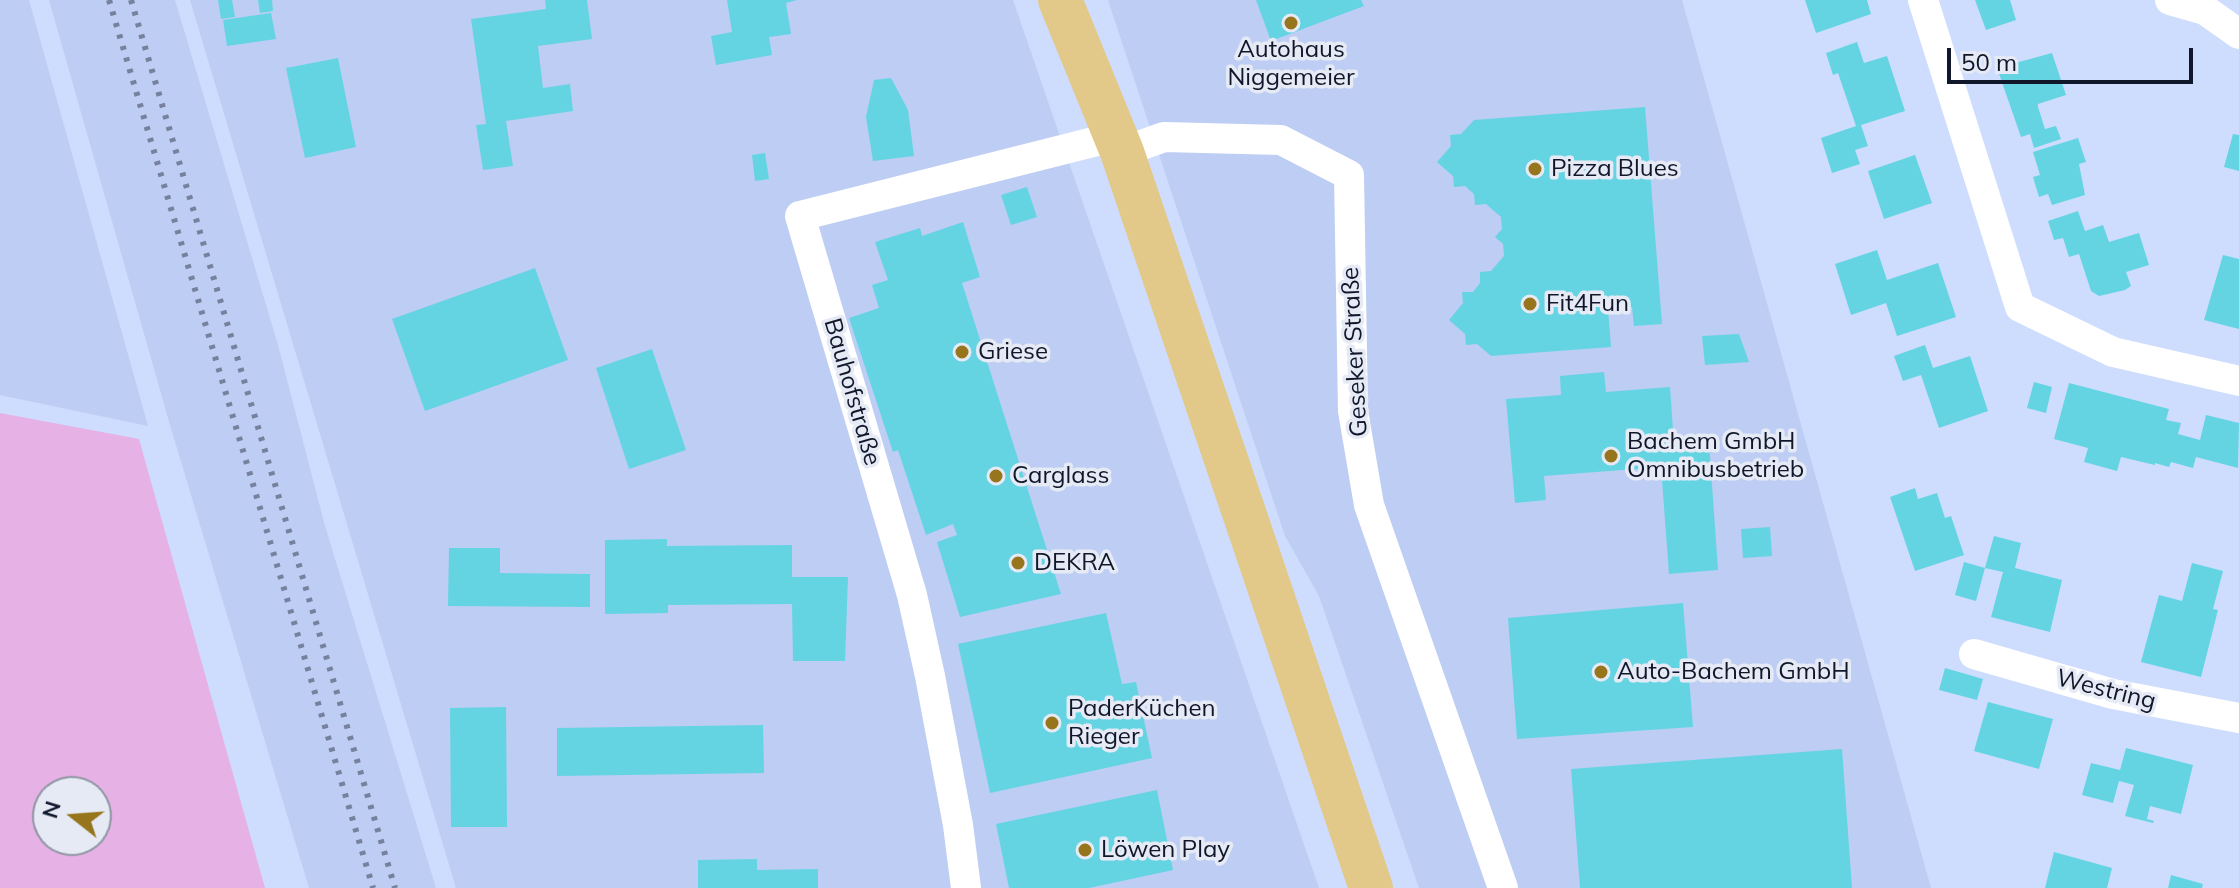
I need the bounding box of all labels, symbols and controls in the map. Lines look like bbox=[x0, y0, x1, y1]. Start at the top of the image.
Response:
marker: Autohaus Niggemeier bbox=[1282, 14, 1300, 32]
scale bar bbox=[1951, 32, 2197, 82]
place label: Autohaus Niggemeier bbox=[1227, 36, 1355, 92]
text: 50 m bbox=[1961, 47, 2017, 77]
place label: Pizza Blues bbox=[1551, 155, 1679, 183]
marker: Pizza Blues bbox=[1526, 160, 1544, 178]
street label: Geseker Straße bbox=[1336, 266, 1374, 438]
place label: Fit4Fun bbox=[1546, 290, 1629, 318]
marker: Fit4Fun bbox=[1521, 295, 1539, 313]
street label: Bauhofstraße bbox=[817, 315, 887, 469]
place label: Griese bbox=[978, 338, 1048, 366]
marker: Griese bbox=[953, 343, 971, 361]
place label: Bachem GmbH Omnibusbetrieb bbox=[1627, 428, 1804, 484]
marker: Bachem GmbH Omnibusbetrieb bbox=[1602, 447, 1620, 465]
place label: Carglass bbox=[1012, 462, 1109, 490]
marker: Carglass bbox=[987, 467, 1005, 485]
place label: DEKRA bbox=[1034, 549, 1115, 577]
marker: DEKRA bbox=[1009, 554, 1027, 572]
place label: Auto-Bachem GmbH bbox=[1617, 658, 1850, 686]
marker: Auto-Bachem GmbH bbox=[1592, 663, 1610, 681]
street label: Westring bbox=[2053, 664, 2159, 716]
place label: PaderKüchen Rieger bbox=[1068, 695, 1216, 751]
marker: PaderKüchen Rieger bbox=[1043, 714, 1061, 732]
north arrow bbox=[32, 776, 112, 856]
text: N bbox=[35, 798, 67, 822]
place label: Löwen Play bbox=[1101, 836, 1230, 864]
marker: Löwen Play bbox=[1076, 841, 1094, 859]

